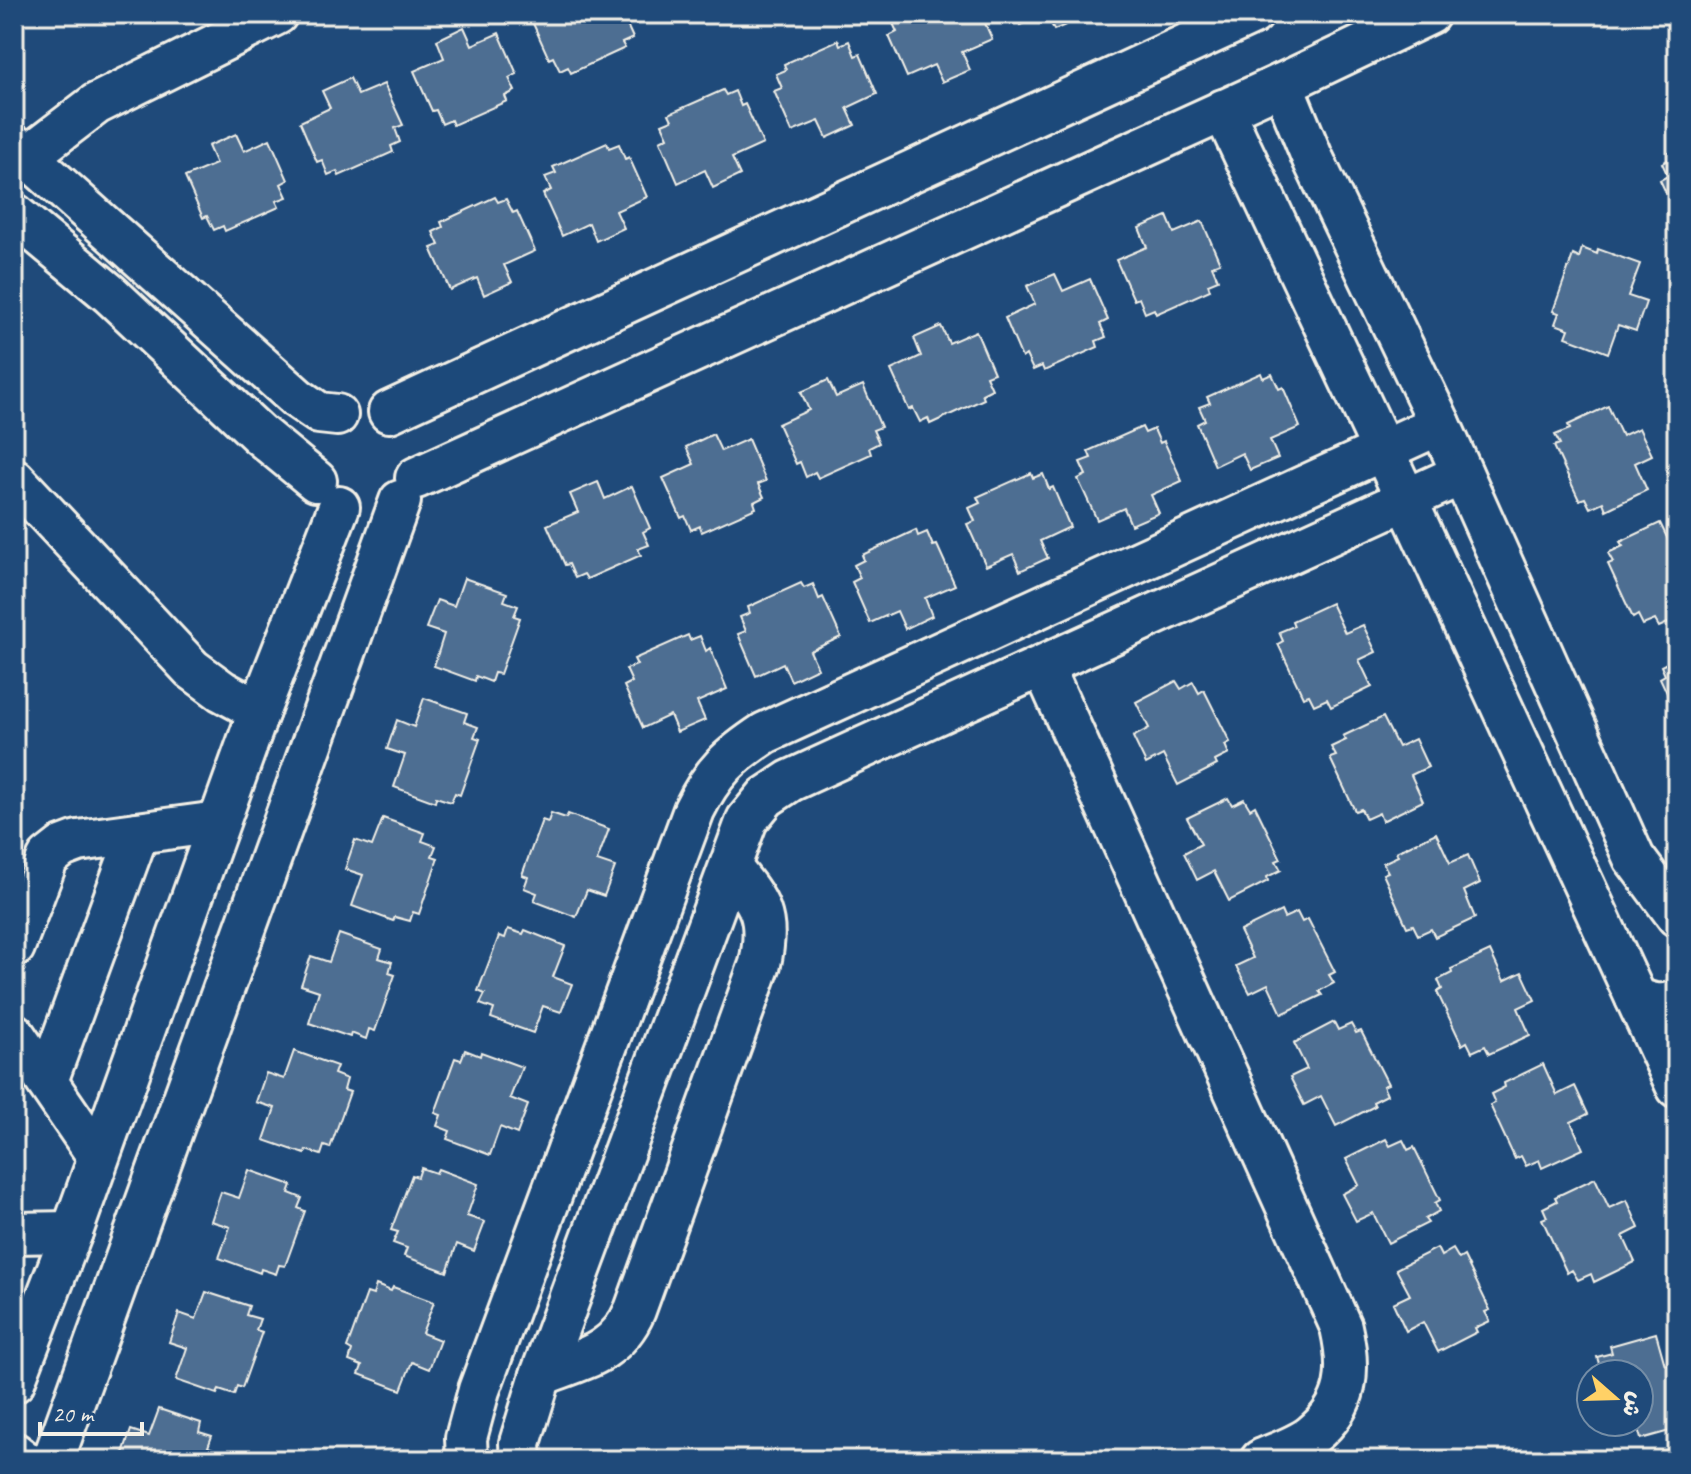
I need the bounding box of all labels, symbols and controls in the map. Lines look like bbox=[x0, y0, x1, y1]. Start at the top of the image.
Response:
north arrow bbox=[1575, 1358, 1655, 1438]
scale bar bbox=[40, 1386, 142, 1436]
text: ش bbox=[1616, 1388, 1650, 1421]
text: 20 m bbox=[52, 1399, 95, 1429]

